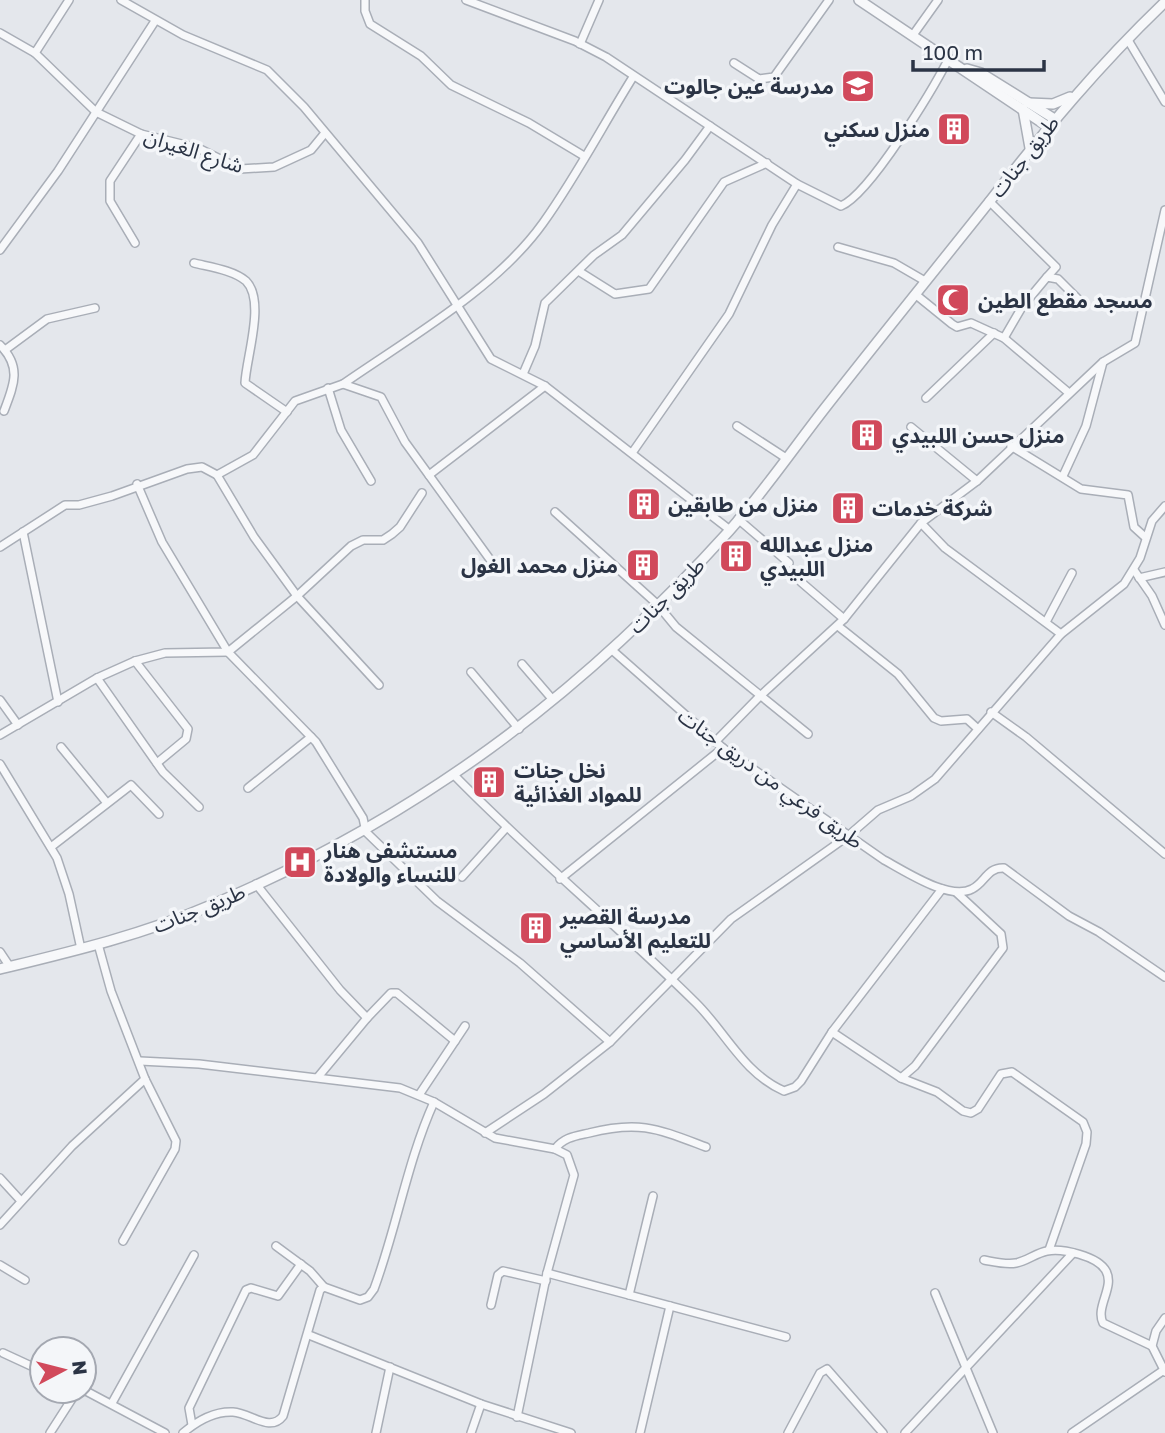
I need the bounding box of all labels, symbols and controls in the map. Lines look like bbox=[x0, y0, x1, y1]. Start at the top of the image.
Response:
scale bar bbox=[913, 28, 1044, 72]
text: 100 m bbox=[923, 39, 983, 65]
school or university icon: مدرسة عين جالوت bbox=[839, 67, 877, 105]
place label: مدرسة عين جالوت bbox=[664, 73, 834, 99]
building icon: منزل سكني bbox=[935, 110, 973, 148]
street label: طريق جنات bbox=[984, 110, 1065, 203]
place label: منزل سكني bbox=[824, 116, 930, 147]
street label: شارع الغيران bbox=[140, 122, 247, 181]
mosque icon: مسجد مقطع الطين bbox=[934, 281, 972, 319]
place label: مسجد مقطع الطين bbox=[978, 287, 1153, 316]
building icon: منزل حسن اللبيدي bbox=[848, 416, 886, 454]
place label: منزل حسن اللبيدي bbox=[892, 422, 1064, 453]
building icon: منزل من طابقين bbox=[625, 485, 663, 523]
building icon: شركة خدمات bbox=[829, 489, 867, 527]
place label: منزل من طابقين bbox=[668, 491, 818, 517]
place label: شركة خدمات bbox=[872, 495, 993, 521]
place label: منزل عبدالله اللبيدي bbox=[760, 531, 873, 586]
building icon: منزل عبدالله اللبيدي bbox=[717, 537, 755, 575]
building icon: منزل محمد الغول bbox=[624, 546, 662, 584]
place label: منزل محمد الغول bbox=[461, 552, 618, 578]
street label: طريق جنات bbox=[623, 552, 710, 639]
street label: طريق فرعي من دريق جنات bbox=[671, 702, 869, 857]
place label: نخل جنات للمواد الغذائية bbox=[514, 757, 642, 807]
building icon: نخل جنات للمواد الغذائية bbox=[470, 763, 508, 801]
place label: مستشفى هنار للنساء والولادة bbox=[323, 837, 458, 887]
hospital icon: مستشفى هنار للنساء والولادة bbox=[281, 843, 319, 881]
street label: طريق جنات bbox=[149, 878, 249, 939]
place label: مدرسة القصير للتعليم الأساسي bbox=[559, 903, 711, 958]
building icon: مدرسة القصير للتعليم الأساسي bbox=[517, 909, 555, 947]
north arrow bbox=[28, 1335, 98, 1405]
text: N bbox=[68, 1359, 93, 1376]

